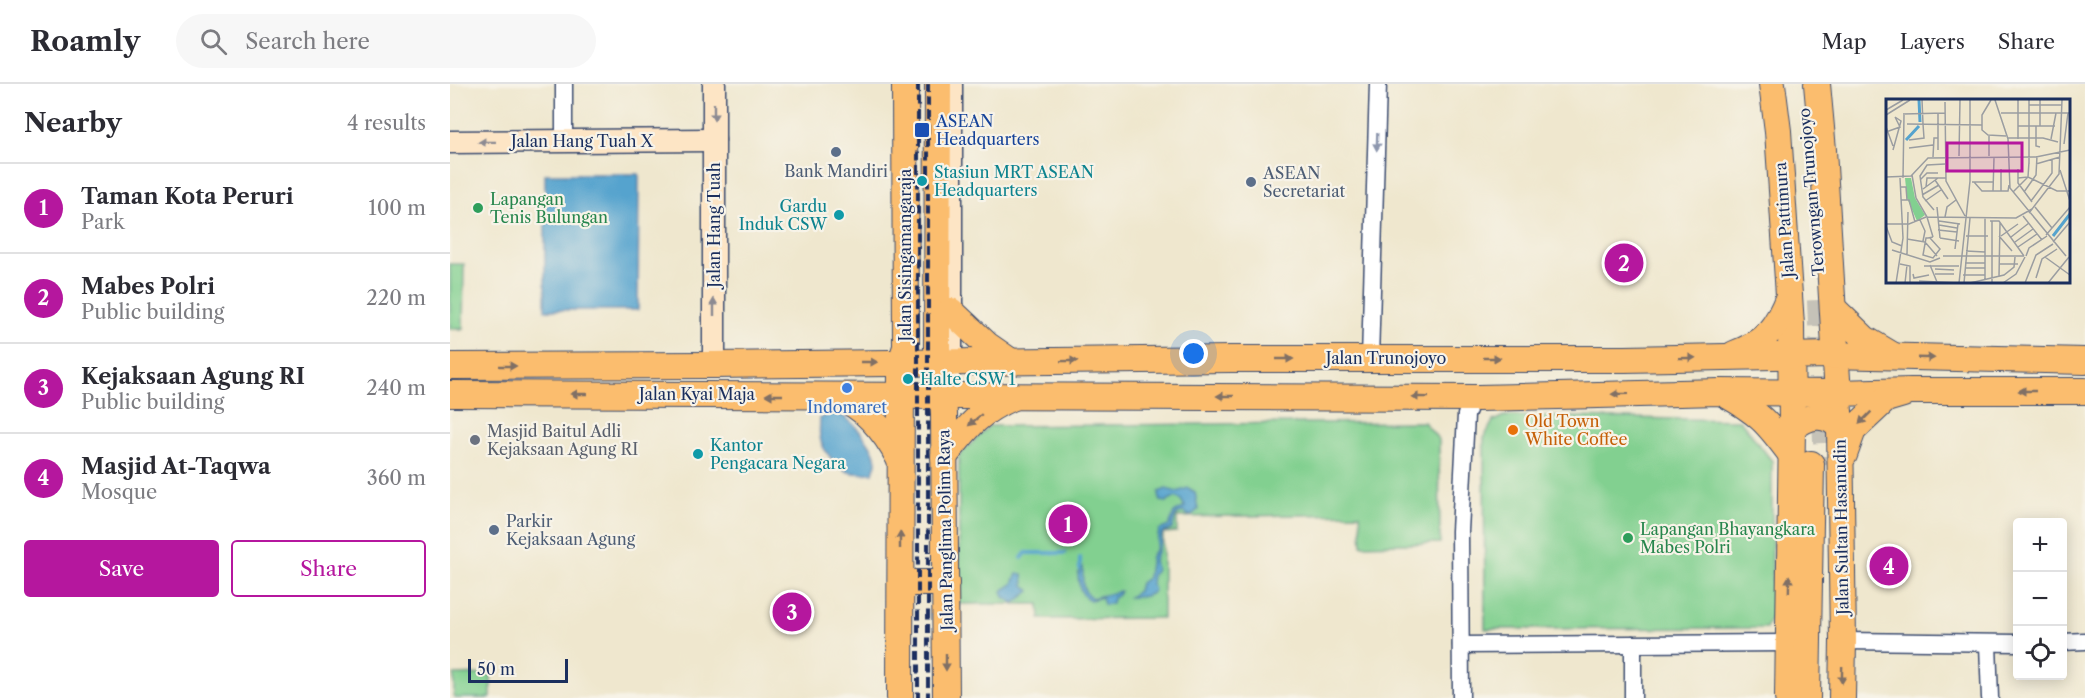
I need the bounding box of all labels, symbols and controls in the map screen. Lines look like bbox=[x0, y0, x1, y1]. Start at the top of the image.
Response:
search box bbox=[176, 14, 596, 68]
text: Roamly bbox=[30, 24, 140, 58]
icon: search bbox=[197, 25, 230, 58]
text: Search here bbox=[245, 28, 370, 55]
text: Map bbox=[1822, 29, 1867, 54]
text: Layers bbox=[1900, 29, 1965, 54]
text: Share bbox=[1998, 29, 2055, 54]
inset map bbox=[1886, 99, 2070, 284]
one-way arrow bbox=[709, 103, 719, 122]
text: Nearby bbox=[24, 107, 122, 139]
street label: Terowngan Trunojoyo bbox=[1794, 107, 1828, 277]
text: 4 results bbox=[347, 111, 426, 135]
place label: ASEAN Headquarters bbox=[935, 111, 1040, 149]
marker: ASEAN Headquarters bbox=[913, 121, 931, 139]
street label: Jalan Hang Tuah X bbox=[508, 131, 653, 151]
one-way arrow bbox=[1373, 133, 1382, 152]
one-way arrow bbox=[478, 137, 497, 146]
marker: Bank Mandiri bbox=[829, 145, 843, 159]
place label: Bank Mandiri bbox=[784, 161, 888, 181]
street label: Jalan Pattimura bbox=[1770, 161, 1798, 282]
street label: Jalan Hang Tuah bbox=[704, 162, 724, 291]
place label: Stasiun MRT ASEAN Headquarters bbox=[934, 162, 1094, 200]
place label: ASEAN Secretariat bbox=[1262, 163, 1346, 201]
street label: Jalan Sisingamangaraja bbox=[895, 168, 915, 344]
marker: Stasiun MRT ASEAN Headquarters bbox=[915, 174, 929, 188]
marker: ASEAN Secretariat bbox=[1244, 175, 1258, 189]
text: Taman Kota Peruri bbox=[81, 183, 294, 210]
place label: Lapangan Tenis Bulungan bbox=[490, 189, 608, 227]
text: 1 bbox=[39, 196, 48, 220]
text: 100 m bbox=[368, 196, 426, 220]
place label: Gardu Induk CSW bbox=[739, 196, 827, 234]
marker: Lapangan Tenis Bulungan bbox=[471, 201, 485, 215]
marker: Gardu Induk CSW bbox=[832, 208, 846, 222]
text: Park bbox=[81, 210, 124, 234]
pin: 2 bbox=[1604, 240, 1644, 285]
text: Mabes Polri bbox=[81, 273, 215, 300]
text: 2 bbox=[38, 286, 49, 310]
text: 220 m bbox=[366, 286, 426, 310]
one-way arrow bbox=[709, 297, 719, 316]
text: Public building bbox=[81, 300, 224, 324]
your location bbox=[1179, 339, 1208, 368]
street label: Jalan Trunojoyo bbox=[1323, 348, 1446, 368]
one-way arrow bbox=[1482, 353, 1501, 363]
one-way arrow bbox=[1677, 353, 1696, 363]
one-way arrow bbox=[1916, 353, 1935, 362]
one-way arrow bbox=[1275, 354, 1294, 364]
one-way arrow bbox=[1059, 356, 1078, 366]
one-way arrow bbox=[859, 357, 878, 367]
one-way arrow bbox=[499, 361, 518, 371]
text: Kejaksaan Agung RI bbox=[81, 363, 305, 390]
place label: Halte CSW 1 bbox=[920, 369, 1016, 389]
marker: Halte CSW 1 bbox=[901, 372, 915, 386]
text: 3 bbox=[38, 376, 49, 400]
text: 240 m bbox=[366, 376, 426, 400]
marker: Indomaret bbox=[840, 381, 854, 395]
street label: Jalan Kyai Maja bbox=[636, 384, 755, 404]
one-way arrow bbox=[2017, 386, 2036, 396]
one-way arrow bbox=[569, 389, 588, 399]
one-way arrow bbox=[1610, 389, 1629, 399]
text: Public building bbox=[81, 390, 224, 414]
one-way arrow bbox=[764, 390, 783, 400]
one-way arrow bbox=[1215, 391, 1234, 401]
one-way arrow bbox=[1410, 392, 1429, 402]
place label: Indomaret bbox=[807, 397, 887, 417]
one-way arrow bbox=[1859, 410, 1873, 424]
place label: Old Town White Coffee bbox=[1524, 411, 1628, 449]
one-way arrow bbox=[968, 413, 983, 426]
place label: Masjid Baitul Adli Kejaksaan Agung RI bbox=[487, 421, 638, 459]
marker: Old Town White Coffee bbox=[1506, 423, 1520, 437]
street label: Jalan Panglima Polim Raya bbox=[933, 429, 957, 634]
marker: Masjid Baitul Adli Kejaksaan Agung RI bbox=[468, 433, 482, 447]
place label: Kantor Pengacara Negara bbox=[710, 435, 846, 473]
street label: Jalan Sultan Hasanudin bbox=[1829, 439, 1853, 618]
marker: Kantor Pengacara Negara bbox=[691, 447, 705, 461]
text: Masjid At-Taqwa bbox=[81, 453, 271, 480]
text: 4 bbox=[38, 466, 49, 490]
text: 360 m bbox=[367, 466, 426, 490]
text: Mosque bbox=[81, 480, 157, 504]
pin: 1 bbox=[1048, 502, 1088, 546]
place label: Parkir Kejaksaan Agung bbox=[506, 511, 636, 549]
map controls bbox=[2013, 518, 2067, 680]
button: + bbox=[2013, 518, 2067, 572]
place label: Lapangan Bhayangkara Mabes Polri bbox=[1640, 519, 1816, 557]
marker: Parkir Kejaksaan Agung bbox=[487, 523, 501, 537]
one-way arrow bbox=[895, 530, 905, 549]
marker: Lapangan Bhayangkara Mabes Polri bbox=[1621, 531, 1635, 545]
button: Save bbox=[24, 540, 219, 597]
button: Share bbox=[231, 540, 426, 597]
pin: 4 bbox=[1870, 544, 1908, 588]
button: − bbox=[2013, 572, 2067, 626]
one-way arrow bbox=[1784, 575, 1793, 594]
pin: 3 bbox=[772, 590, 812, 634]
button: locate bbox=[2013, 626, 2067, 680]
one-way arrow bbox=[941, 653, 951, 672]
scale bar bbox=[468, 656, 568, 684]
text: 50 m bbox=[477, 659, 515, 679]
one-way arrow bbox=[1837, 666, 1847, 685]

